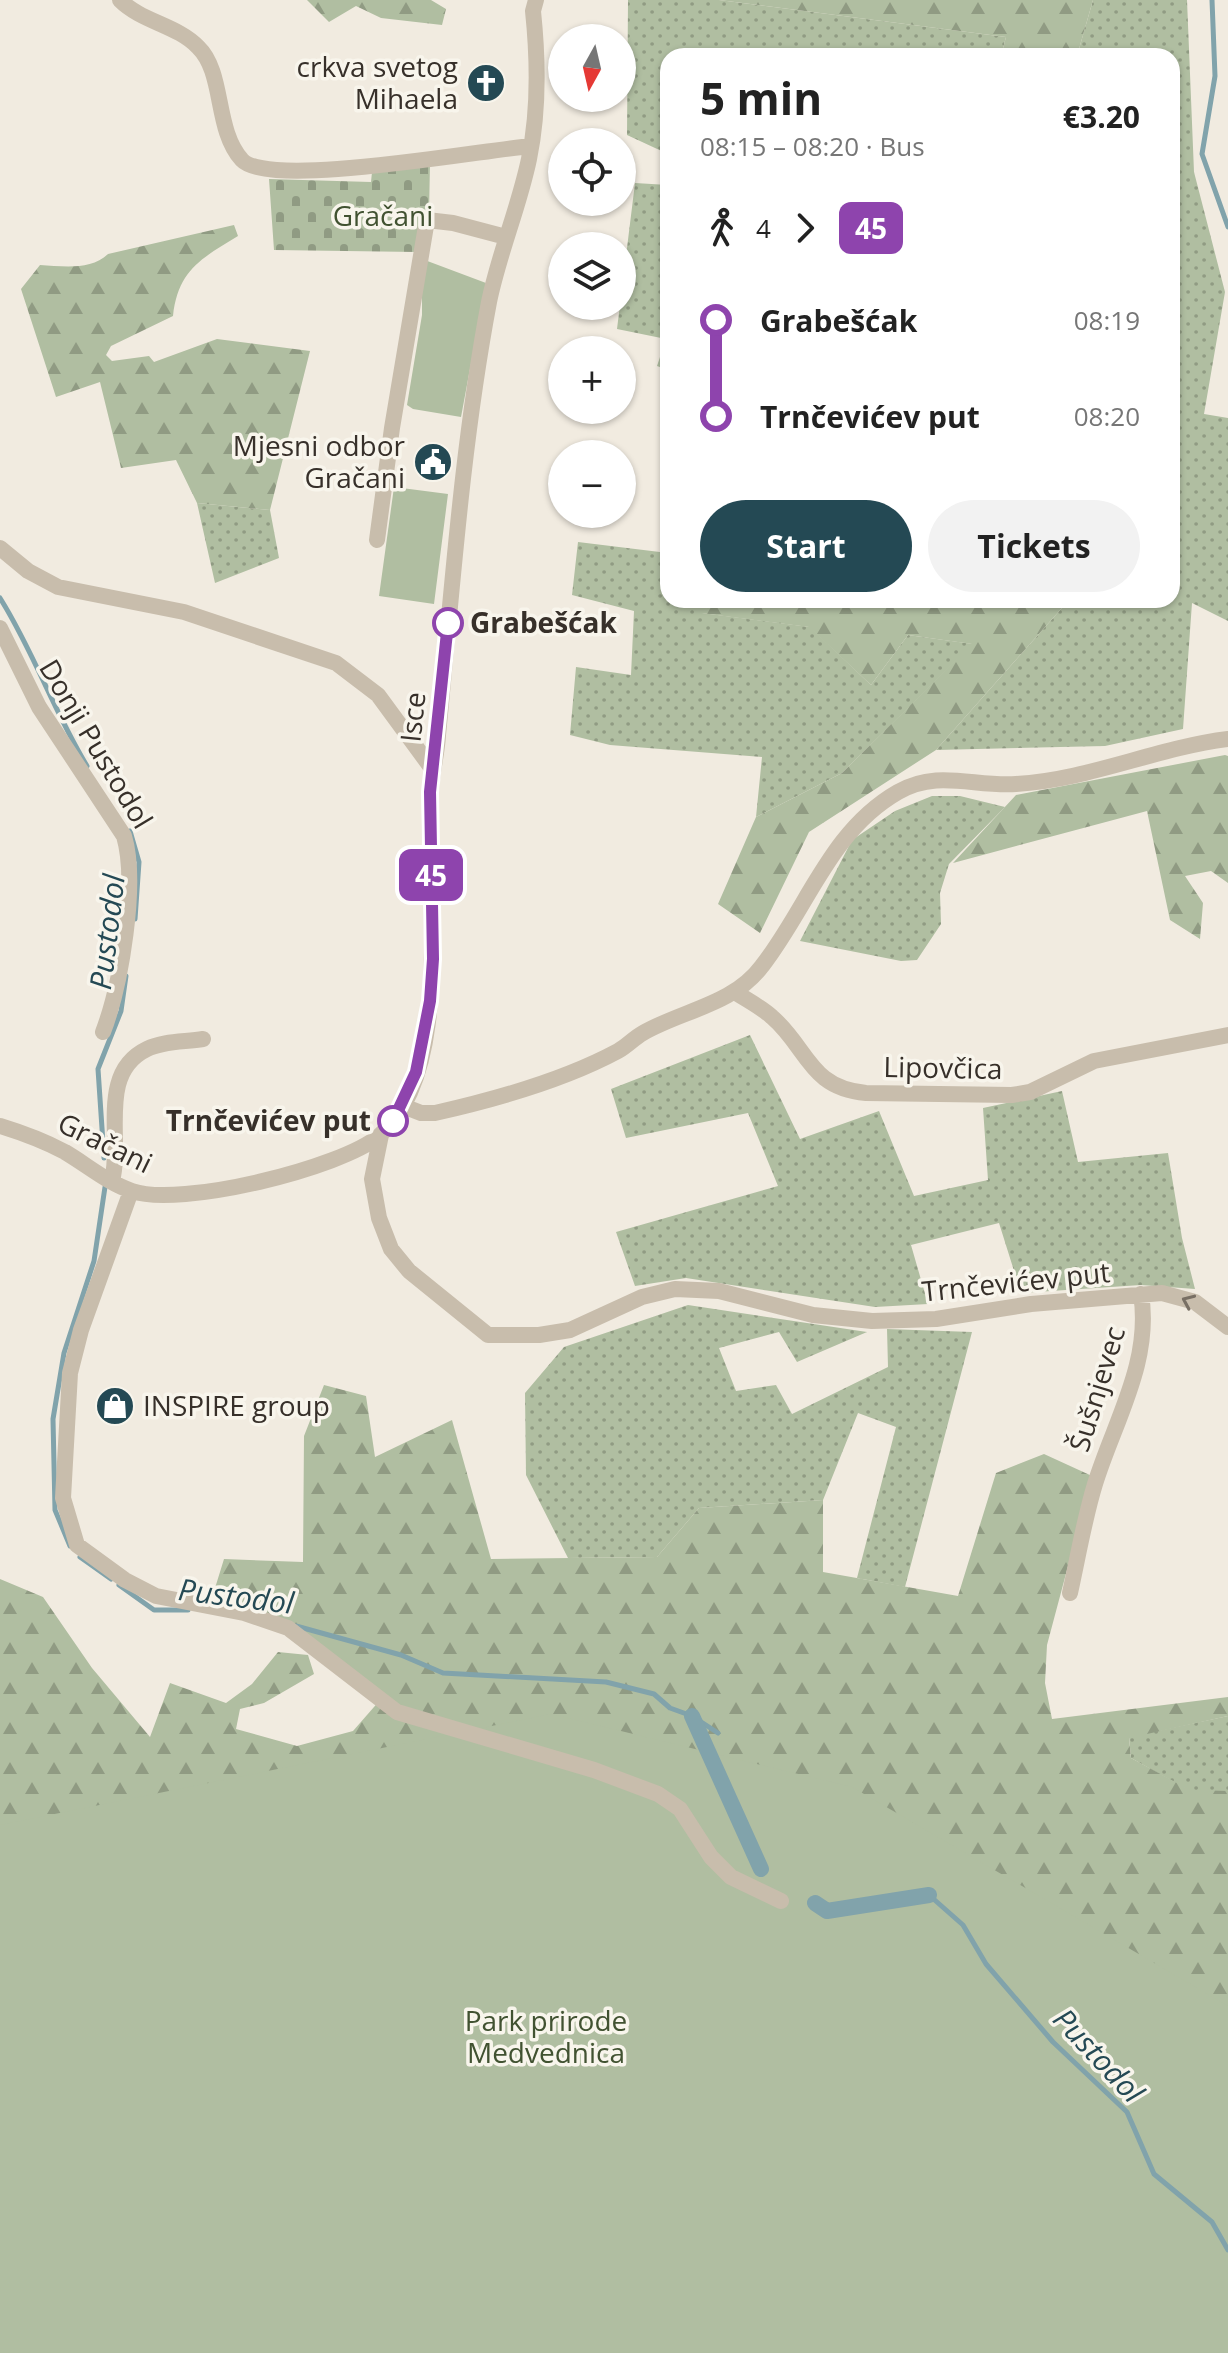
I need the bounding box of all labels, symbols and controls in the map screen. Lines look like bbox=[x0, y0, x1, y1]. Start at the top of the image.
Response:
north arrow bbox=[548, 24, 636, 112]
map controls bbox=[548, 24, 636, 528]
place label: crkva svetog Mihaela bbox=[297, 47, 458, 117]
church icon: crkva svetog Mihaela bbox=[465, 62, 507, 104]
text: 5 min bbox=[700, 68, 822, 128]
text: €3.20 bbox=[1063, 96, 1140, 137]
button: locate bbox=[548, 128, 636, 216]
text: 08:15 – 08:20 · Bus bbox=[700, 128, 925, 164]
park label: Gračani bbox=[333, 196, 433, 234]
icon: walk bbox=[700, 206, 744, 250]
icon: forward bbox=[783, 206, 827, 250]
text: 45 bbox=[855, 209, 887, 247]
text: 4 bbox=[756, 210, 771, 246]
button: layers bbox=[548, 232, 636, 320]
text: Grabešćak bbox=[760, 300, 917, 341]
text: 08:19 bbox=[1074, 302, 1140, 338]
button: + bbox=[548, 336, 636, 424]
text: Trnčevićev put bbox=[760, 396, 980, 437]
text: 08:20 bbox=[1074, 398, 1140, 434]
place label: Mjesni odbor Gračani bbox=[233, 426, 406, 496]
button: − bbox=[548, 440, 636, 528]
public building icon: Mjesni odbor Gračani bbox=[412, 441, 454, 483]
button: Start bbox=[700, 500, 912, 592]
button: Tickets bbox=[928, 500, 1140, 592]
place label: Grabešćak bbox=[470, 603, 617, 641]
marker: Grabešćak bbox=[433, 608, 463, 638]
street label: Donji Pustodol bbox=[31, 652, 162, 835]
street label: Isce bbox=[390, 690, 434, 744]
line badge: 45 bbox=[395, 849, 467, 901]
text: 45 bbox=[415, 856, 447, 894]
water label: Pustodol bbox=[79, 870, 134, 992]
street label: Lipovčica bbox=[883, 1047, 1003, 1087]
place label: Trnčevićev put bbox=[166, 1101, 371, 1139]
street label: Gračani bbox=[52, 1103, 159, 1181]
marker: Trnčevićev put bbox=[378, 1106, 408, 1136]
street label: Trnčevićev put bbox=[920, 1252, 1112, 1310]
one-way arrow bbox=[1182, 1294, 1197, 1310]
street label: Šušnjevec bbox=[1059, 1321, 1133, 1456]
shop icon: INSPIRE group bbox=[94, 1385, 136, 1427]
place label: INSPIRE group bbox=[143, 1386, 330, 1424]
water label: Pustodol bbox=[176, 1568, 298, 1623]
water label: Pustodol bbox=[1045, 1999, 1155, 2112]
park label: Park prirode Medvednica bbox=[465, 2001, 627, 2071]

